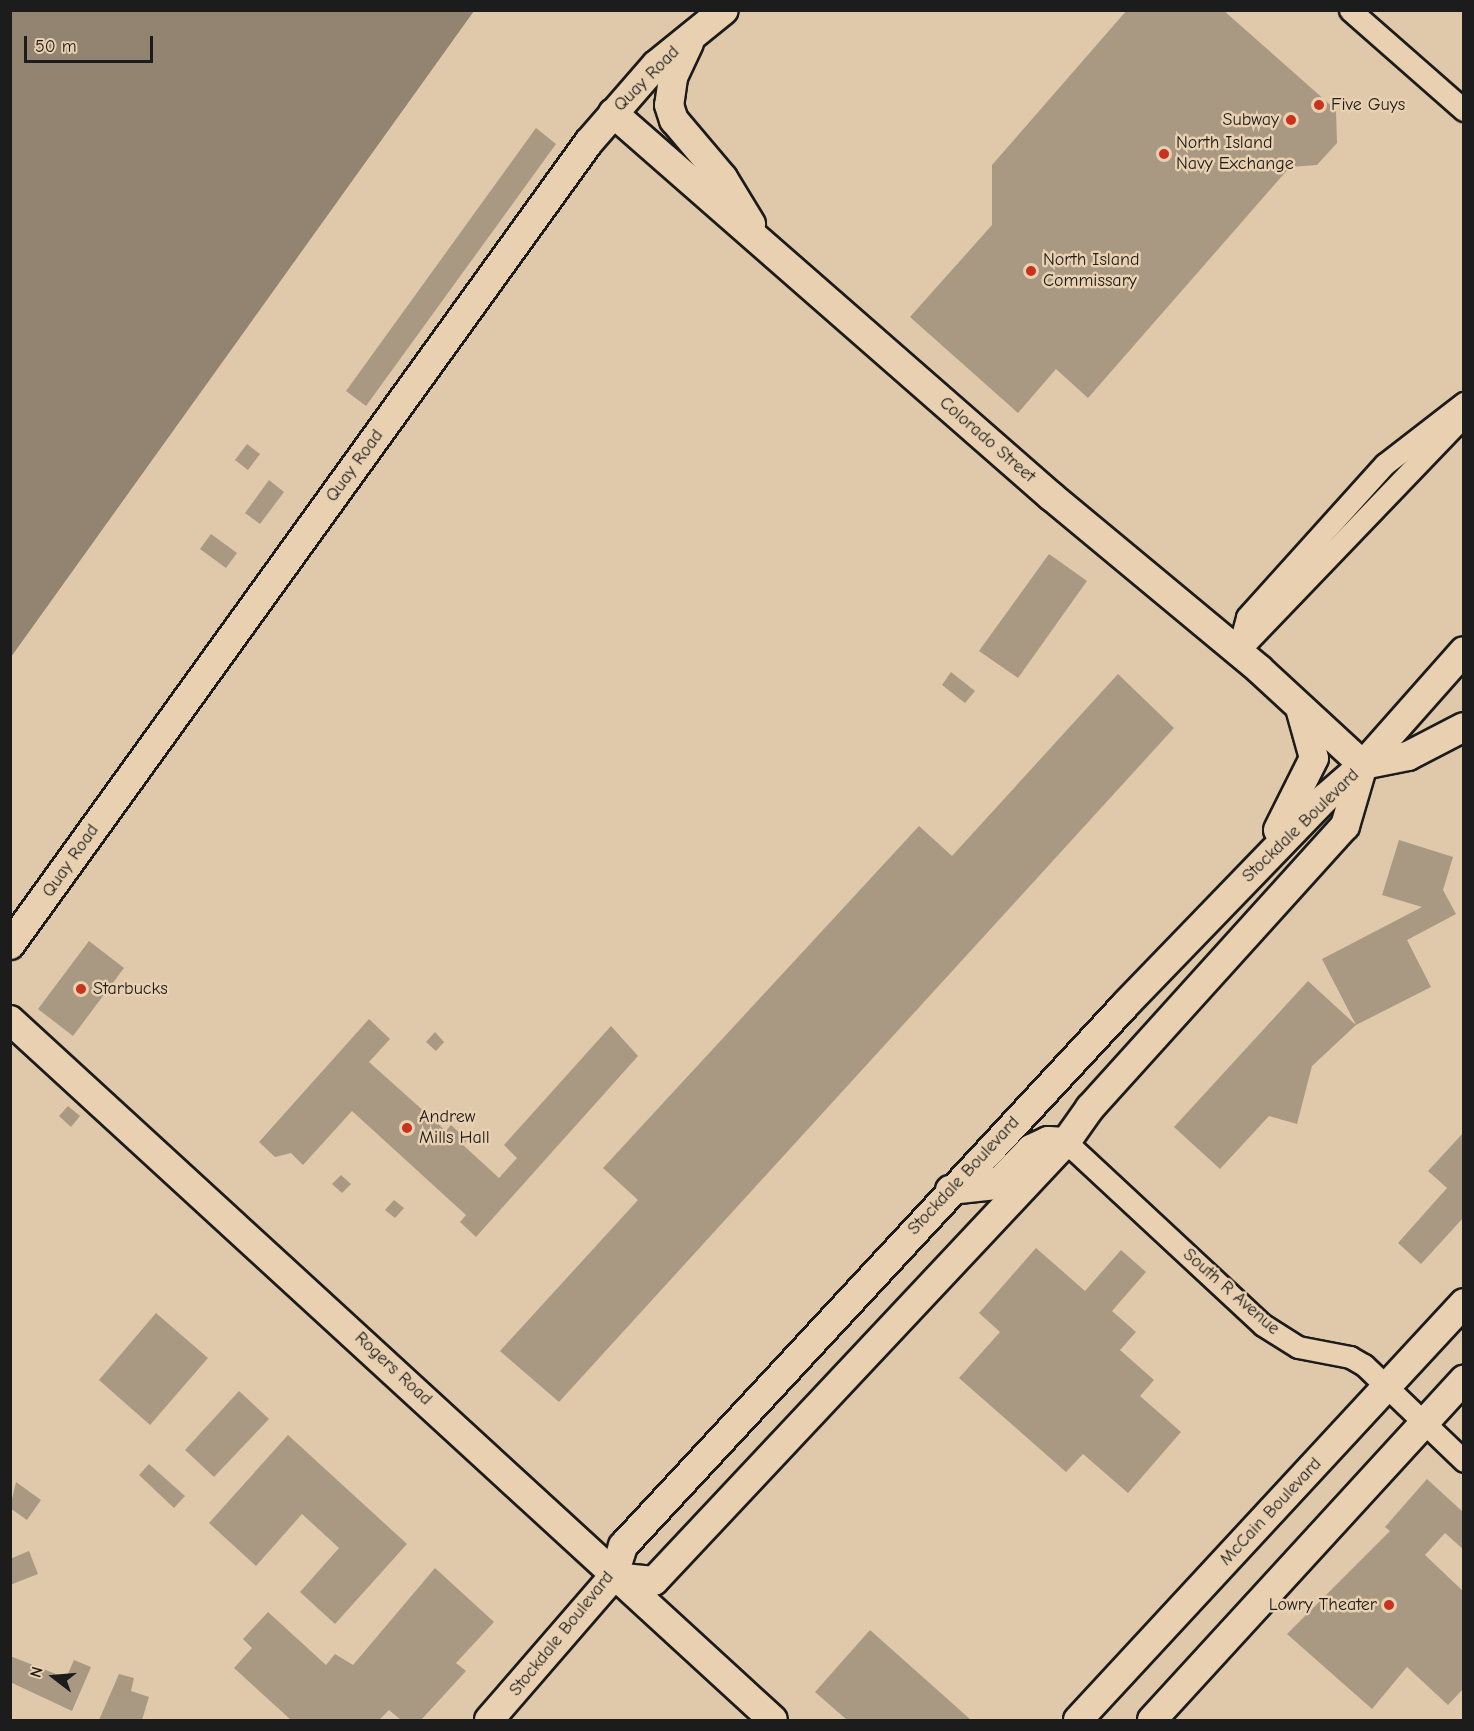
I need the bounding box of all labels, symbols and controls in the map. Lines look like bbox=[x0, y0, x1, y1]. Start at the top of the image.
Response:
scale bar bbox=[27, 24, 156, 62]
text: 50 m bbox=[35, 36, 77, 57]
street label: Quay Road bbox=[610, 42, 684, 116]
place label: Five Guys bbox=[1331, 94, 1405, 116]
marker: Five Guys bbox=[1312, 98, 1326, 112]
place label: Subway bbox=[1223, 109, 1279, 131]
marker: Subway bbox=[1284, 113, 1298, 127]
place label: North Island Navy Exchange bbox=[1176, 133, 1294, 176]
marker: North Island Navy Exchange bbox=[1157, 147, 1171, 161]
place label: North Island Commissary bbox=[1043, 250, 1140, 292]
marker: North Island Commissary bbox=[1024, 264, 1038, 278]
street label: Colorado Street bbox=[935, 392, 1039, 488]
street label: Quay Road bbox=[322, 426, 388, 506]
street label: Stockdale Boulevard bbox=[1238, 765, 1364, 887]
street label: Quay Road bbox=[38, 820, 104, 902]
place label: Starbucks bbox=[93, 978, 168, 1000]
marker: Starbucks bbox=[74, 982, 88, 996]
place label: Andrew Mills Hall bbox=[419, 1107, 490, 1150]
street label: Stockdale Boulevard bbox=[903, 1112, 1025, 1240]
marker: Andrew Mills Hall bbox=[400, 1121, 414, 1135]
street label: South R Avenue bbox=[1178, 1244, 1284, 1340]
street label: Rogers Road bbox=[350, 1328, 436, 1410]
street label: McCain Boulevard bbox=[1216, 1454, 1326, 1570]
street label: Stockdale Boulevard bbox=[505, 1567, 619, 1701]
place label: Lowry Theater bbox=[1269, 1594, 1377, 1616]
marker: Lowry Theater bbox=[1382, 1598, 1396, 1612]
north arrow bbox=[24, 1647, 84, 1707]
text: N bbox=[27, 1665, 47, 1680]

